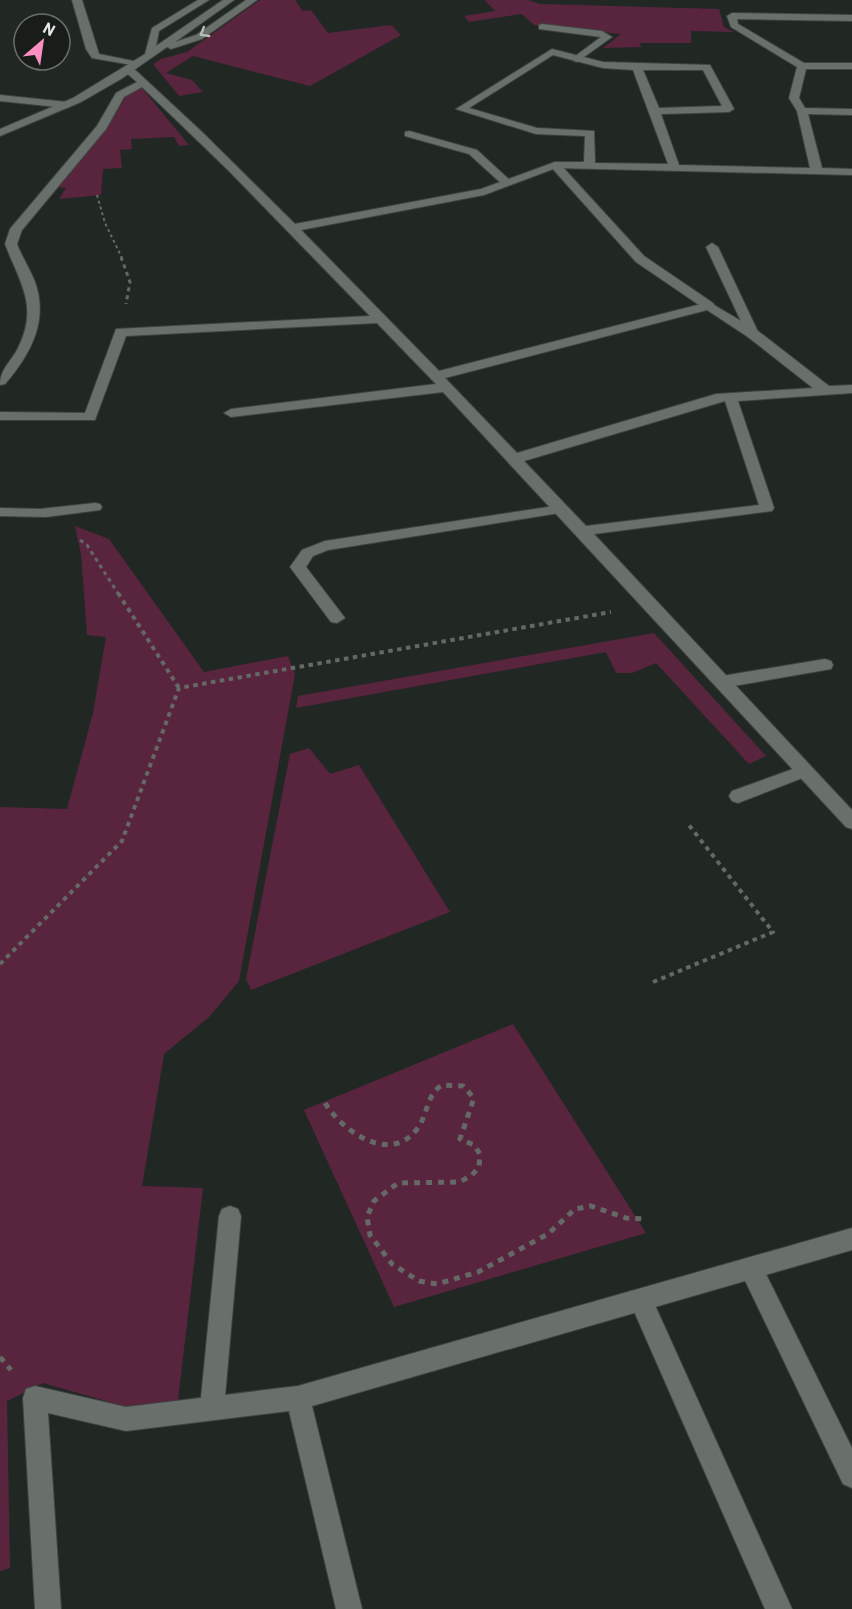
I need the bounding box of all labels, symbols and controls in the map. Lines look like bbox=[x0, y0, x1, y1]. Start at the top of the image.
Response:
north arrow bbox=[12, 12, 72, 72]
text: N bbox=[40, 18, 59, 39]
one-way arrow bbox=[200, 25, 210, 37]

